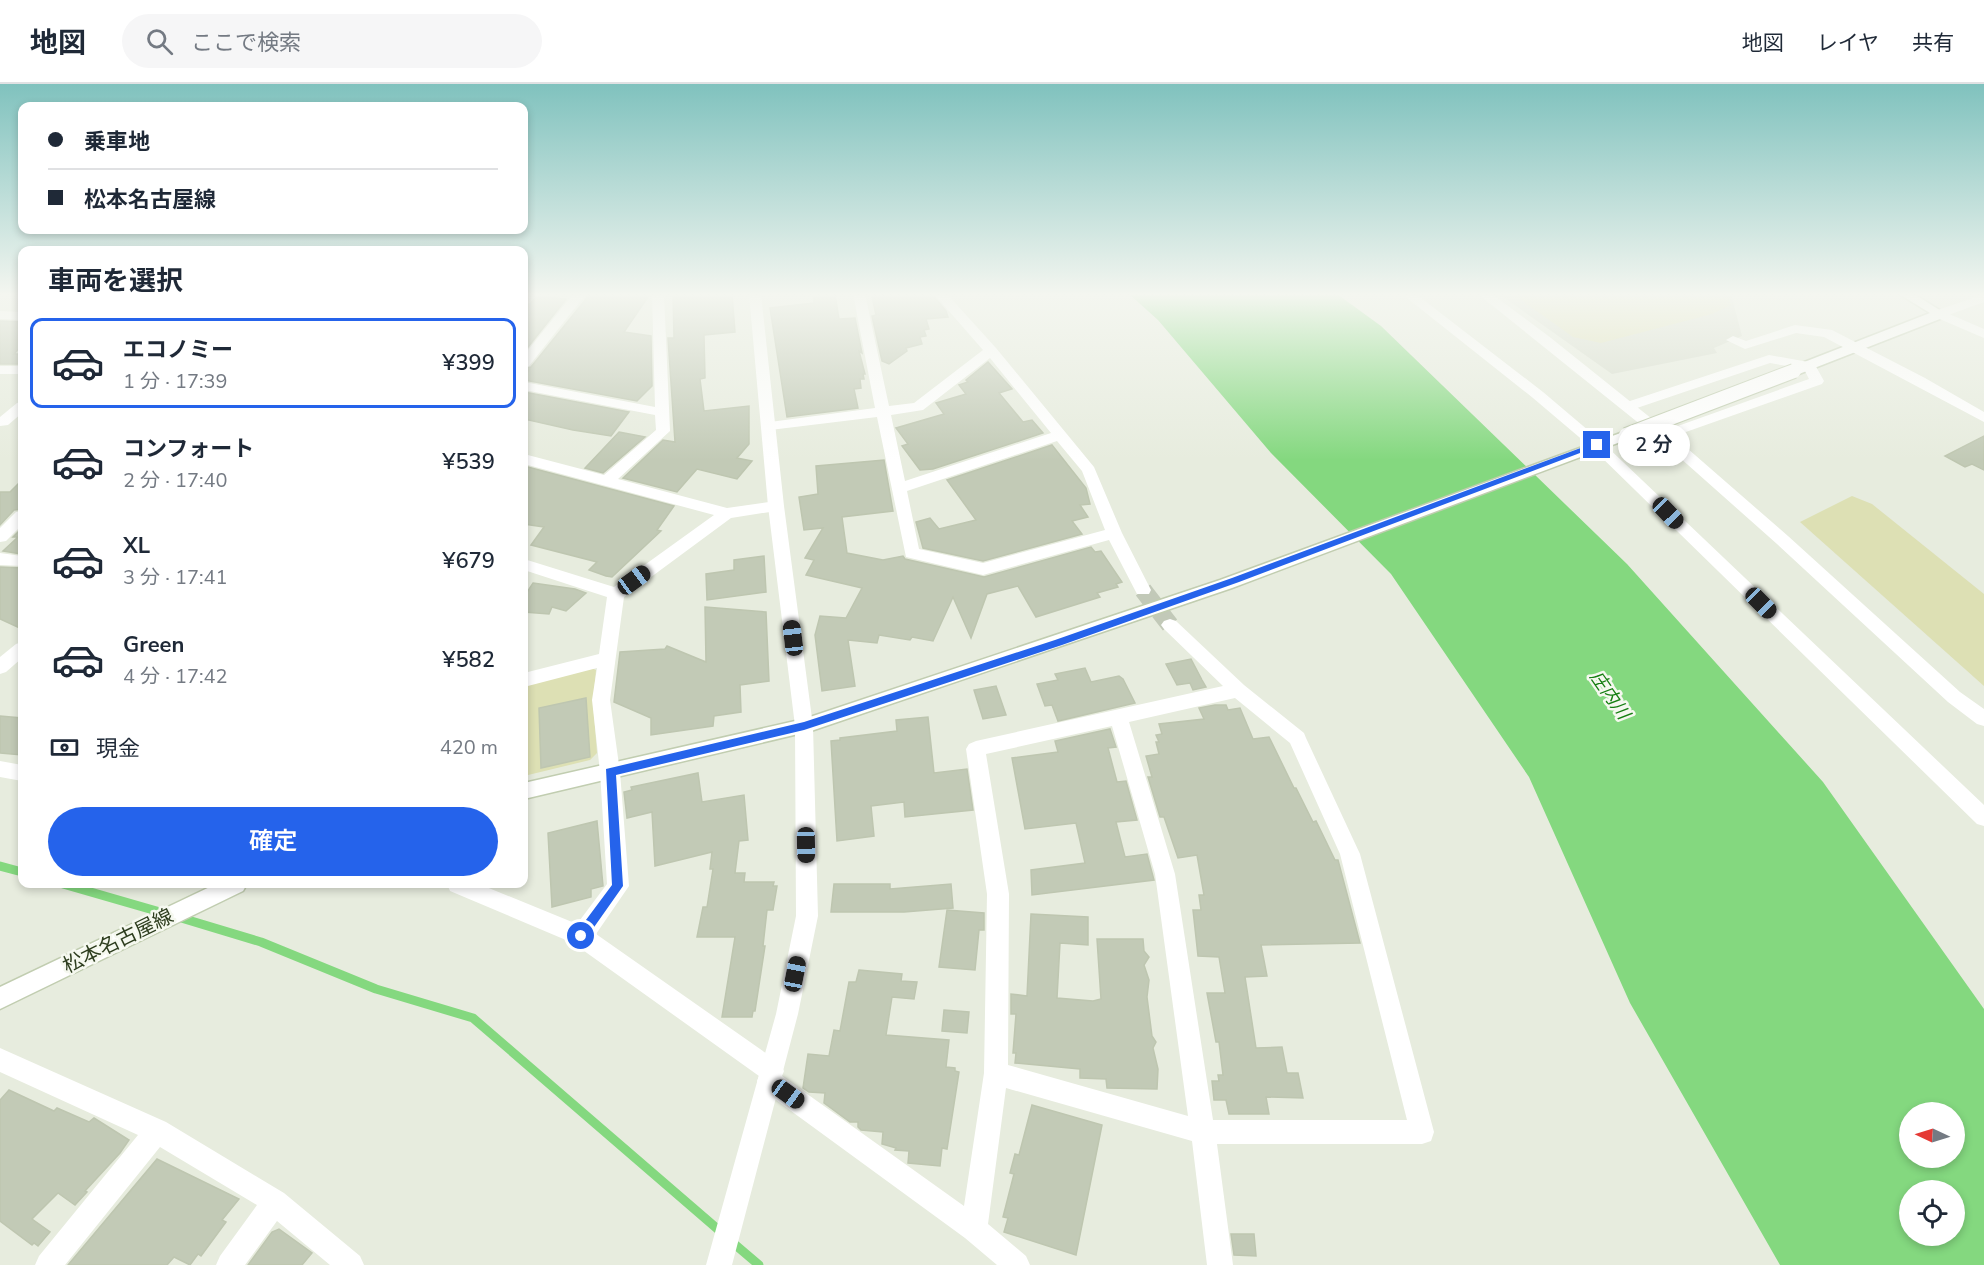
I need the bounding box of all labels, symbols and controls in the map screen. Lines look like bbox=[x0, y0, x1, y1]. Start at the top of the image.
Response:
search box bbox=[122, 14, 542, 68]
text: 地図 bbox=[30, 24, 86, 62]
icon: search bbox=[143, 25, 176, 58]
text: ここで検索 bbox=[191, 28, 301, 58]
text: 地図 bbox=[1742, 29, 1784, 57]
text: レイヤ bbox=[1817, 29, 1879, 57]
text: 共有 bbox=[1912, 29, 1954, 57]
text: 乗車地 bbox=[84, 127, 150, 157]
text: 松本名古屋線 bbox=[84, 185, 216, 215]
text: 車両を選択 bbox=[48, 263, 183, 300]
text: エコノミー bbox=[123, 335, 233, 365]
icon: car bbox=[51, 336, 105, 390]
text: ¥399 bbox=[442, 348, 495, 378]
text: 1 分 · 17:39 bbox=[123, 368, 228, 395]
callout: 2 分 bbox=[1618, 424, 1690, 466]
route end bbox=[1583, 431, 1610, 458]
text: 2 分 bbox=[1635, 431, 1673, 458]
text: コンフォート bbox=[123, 434, 254, 464]
icon: car bbox=[51, 435, 105, 489]
text: ¥539 bbox=[442, 447, 495, 477]
text: 2 分 · 17:40 bbox=[123, 467, 228, 494]
car bbox=[1649, 494, 1687, 532]
text: XL bbox=[123, 531, 150, 561]
icon: car bbox=[51, 534, 105, 588]
text: ¥679 bbox=[442, 546, 495, 576]
car bbox=[614, 562, 654, 598]
text: 3 分 · 17:41 bbox=[123, 564, 228, 591]
car bbox=[1742, 584, 1780, 622]
car bbox=[782, 619, 804, 657]
text: Green bbox=[123, 630, 184, 660]
icon: car bbox=[51, 633, 105, 687]
text: ¥582 bbox=[442, 645, 495, 675]
text: 4 分 · 17:42 bbox=[123, 663, 228, 690]
water label: 庄内川 bbox=[1585, 666, 1636, 726]
icon: cash bbox=[48, 731, 81, 764]
text: 現金 bbox=[96, 734, 140, 764]
text: 420 m bbox=[440, 734, 498, 761]
button: 確定 bbox=[48, 807, 498, 876]
car bbox=[797, 827, 815, 863]
street label: 松本名古屋線 bbox=[58, 903, 178, 979]
route start bbox=[567, 922, 594, 949]
car bbox=[783, 955, 807, 993]
car bbox=[768, 1076, 808, 1112]
north arrow bbox=[1899, 1102, 1965, 1168]
map controls bbox=[1899, 1102, 1965, 1246]
button: locate bbox=[1899, 1180, 1965, 1246]

